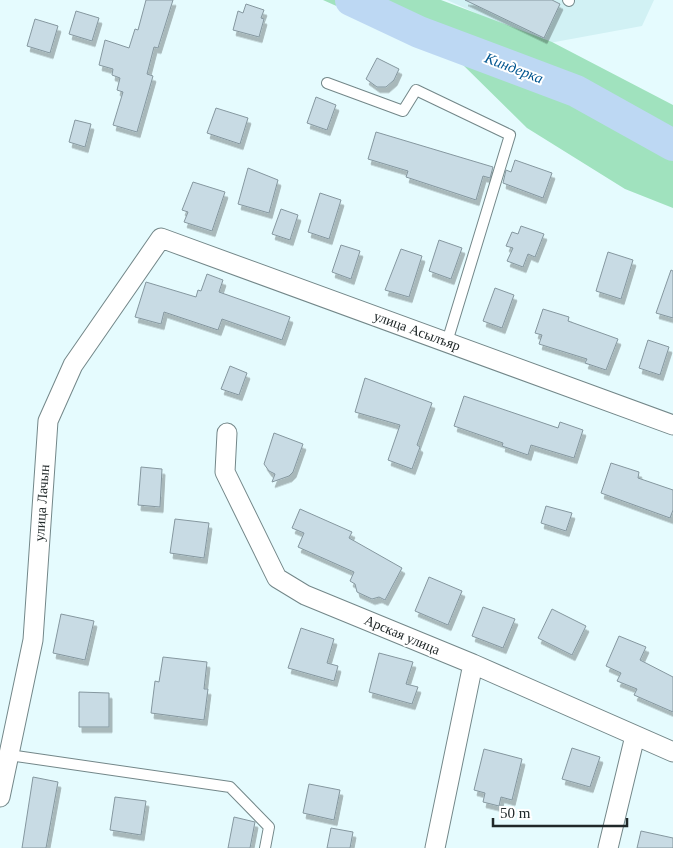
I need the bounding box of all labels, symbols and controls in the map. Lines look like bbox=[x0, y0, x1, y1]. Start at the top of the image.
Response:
water label: Киндерка bbox=[482, 49, 545, 86]
street label: улица Асылъяр bbox=[372, 308, 462, 354]
street label: улица Лачын bbox=[32, 463, 52, 542]
street label: Арская улица bbox=[362, 612, 443, 658]
scale bar bbox=[493, 796, 627, 828]
text: 50 m bbox=[500, 805, 531, 821]

